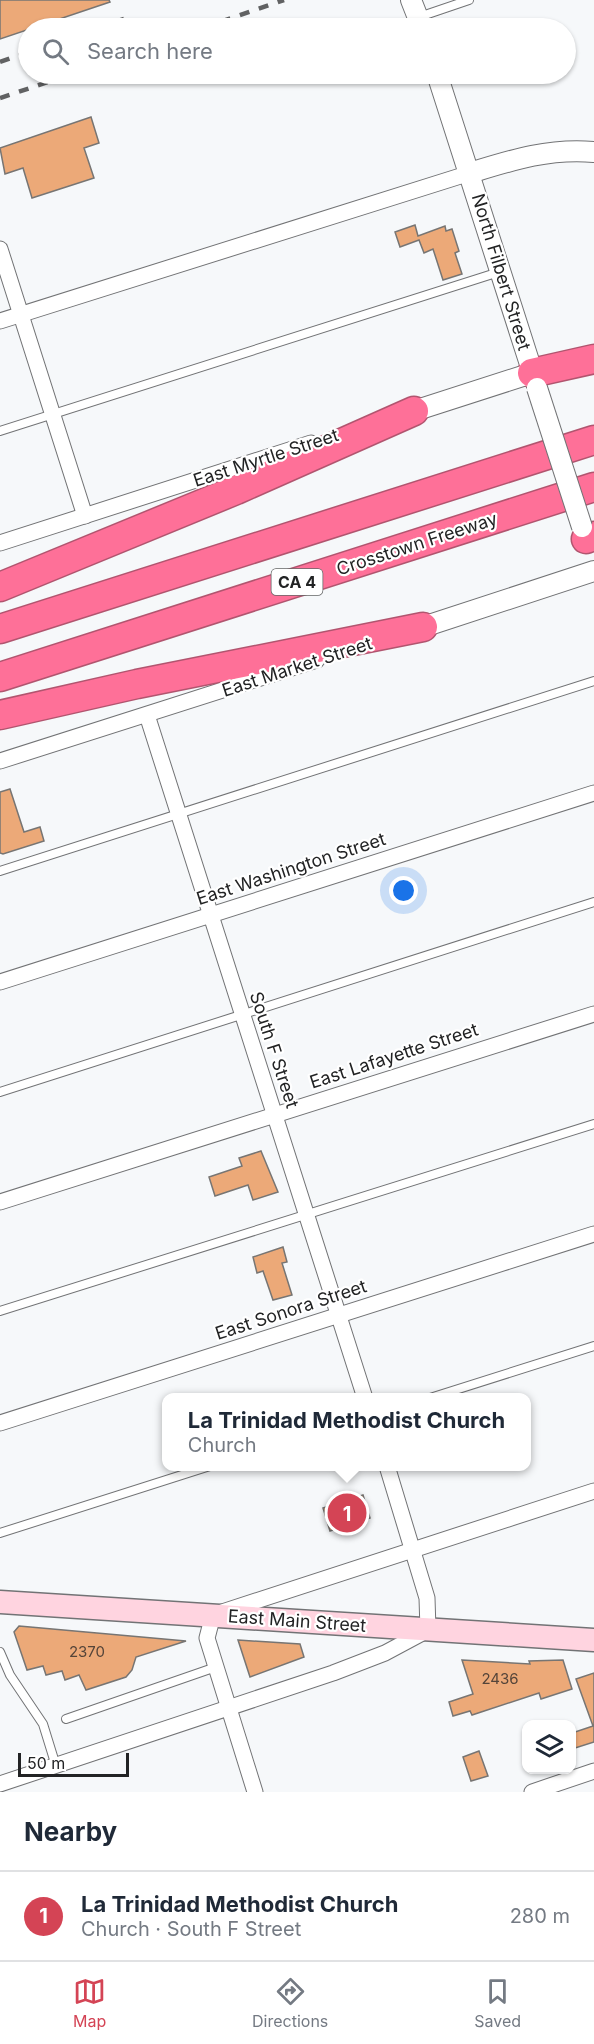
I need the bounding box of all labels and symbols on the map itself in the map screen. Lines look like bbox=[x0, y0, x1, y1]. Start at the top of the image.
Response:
street label: North Filbert Street bbox=[468, 191, 535, 353]
street label: East Myrtle Street bbox=[191, 424, 341, 491]
street label: Crosstown Freeway bbox=[334, 508, 500, 579]
road number: CA 4 bbox=[272, 569, 322, 595]
street label: East Market Street bbox=[219, 632, 375, 701]
street label: East Washington Street bbox=[194, 828, 388, 909]
your location bbox=[389, 876, 418, 905]
street label: South F Street bbox=[246, 989, 303, 1111]
street label: East Lafayette Street bbox=[307, 1018, 481, 1093]
street label: East Sonora Street bbox=[213, 1275, 369, 1344]
pin: 1 bbox=[328, 1490, 366, 1536]
street label: East Main Street bbox=[227, 1605, 367, 1636]
house number: 2370 bbox=[69, 1642, 105, 1661]
house number: 2436 bbox=[481, 1669, 519, 1688]
scale bar bbox=[18, 1750, 129, 1778]

